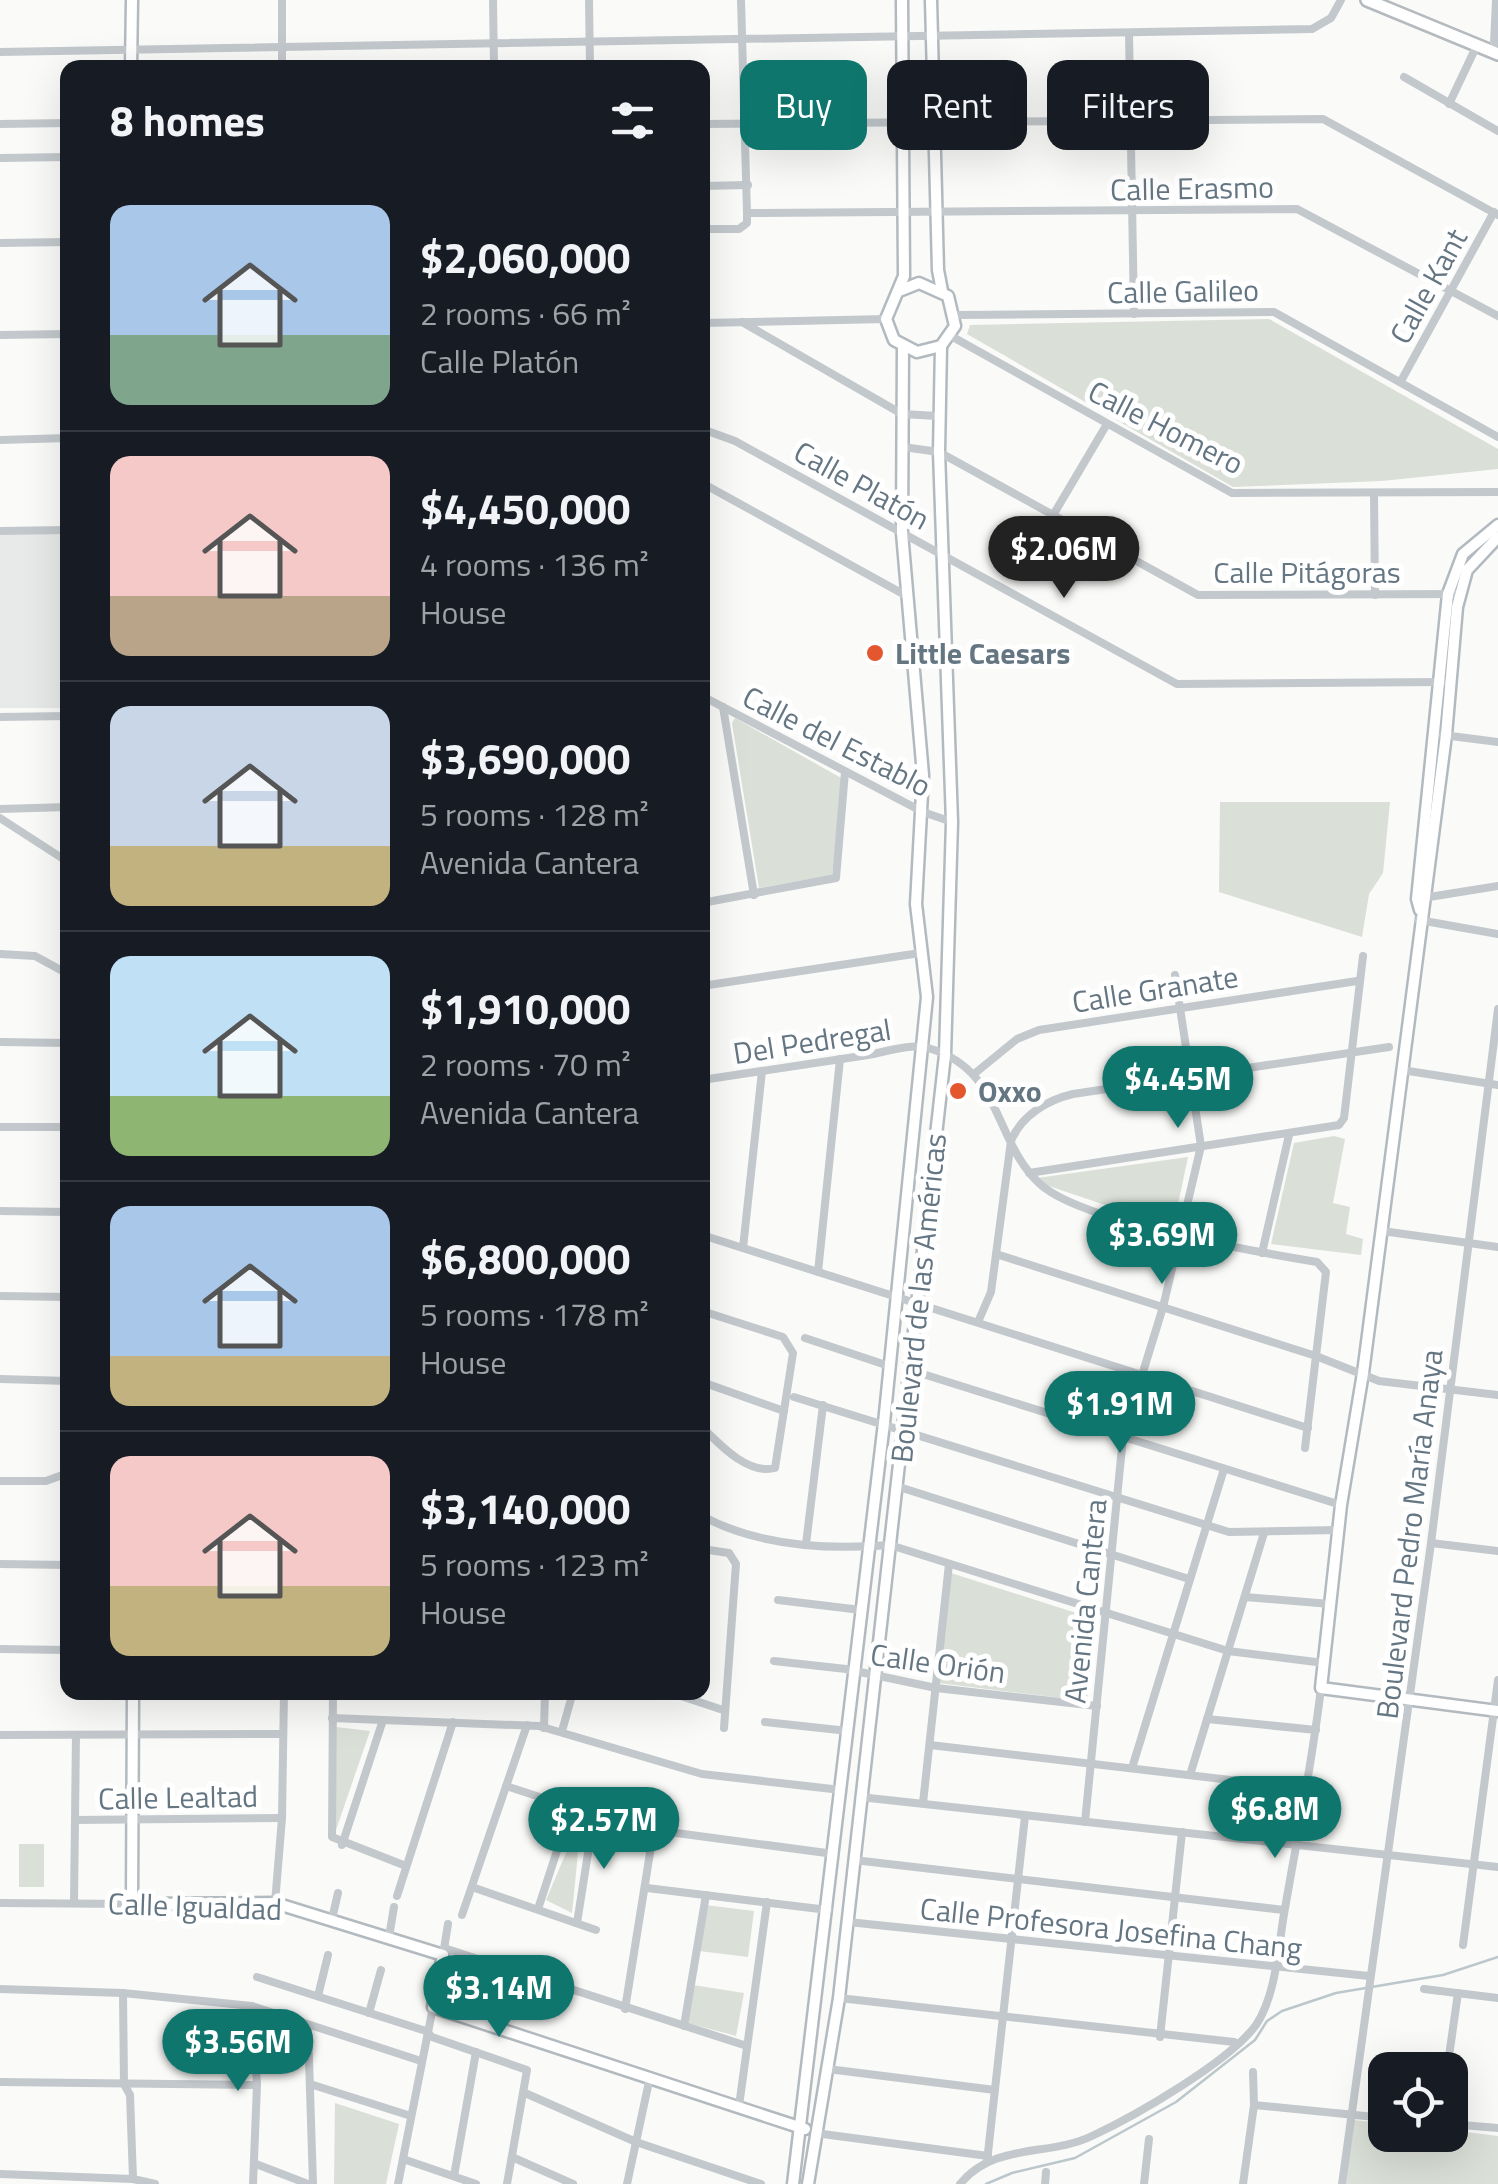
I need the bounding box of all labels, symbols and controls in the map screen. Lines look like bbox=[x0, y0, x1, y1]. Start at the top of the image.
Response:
chip: Buy bbox=[740, 60, 867, 150]
chip: Rent bbox=[887, 60, 1027, 150]
chip: Filters bbox=[1047, 60, 1209, 150]
text: 8 homes bbox=[110, 88, 265, 152]
icon: filters bbox=[605, 93, 660, 148]
street label: Calle Erasmo bbox=[1110, 164, 1274, 212]
street label: Calle Kant bbox=[1377, 220, 1479, 352]
text: $2,060,000 bbox=[420, 225, 630, 289]
icon: home bbox=[190, 245, 310, 365]
street label: Calle Galileo bbox=[1107, 267, 1259, 315]
text: 2 rooms · 66 m² bbox=[420, 289, 631, 337]
text: Calle Platón bbox=[420, 337, 579, 385]
street label: Calle Homero bbox=[1080, 368, 1252, 486]
street label: Calle Platón bbox=[786, 429, 938, 541]
text: $4,450,000 bbox=[420, 476, 630, 540]
icon: home bbox=[190, 496, 310, 616]
pin: $2.06M bbox=[983, 516, 1145, 601]
text: $2.06M bbox=[1010, 524, 1118, 572]
text: 4 rooms · 136 m² bbox=[420, 540, 649, 588]
street label: Calle Pitágoras bbox=[1213, 549, 1401, 595]
text: House bbox=[420, 588, 506, 636]
place label: Little Caesars bbox=[895, 630, 1070, 676]
marker: Little Caesars bbox=[864, 642, 886, 664]
street label: Calle del Establo bbox=[735, 674, 939, 808]
text: $3,690,000 bbox=[420, 726, 630, 790]
icon: home bbox=[190, 746, 310, 866]
text: 5 rooms · 128 m² bbox=[420, 790, 649, 838]
text: Avenida Cantera bbox=[420, 838, 639, 886]
street label: Calle Granate bbox=[1069, 953, 1241, 1025]
text: $1,910,000 bbox=[420, 976, 630, 1040]
icon: home bbox=[190, 996, 310, 1116]
street label: Del Pedregal bbox=[730, 1006, 894, 1076]
text: 2 rooms · 70 m² bbox=[420, 1040, 631, 1088]
pin: $4.45M bbox=[1097, 1046, 1259, 1131]
text: $4.45M bbox=[1124, 1054, 1232, 1102]
place label: Oxxo bbox=[978, 1068, 1042, 1114]
marker: Oxxo bbox=[947, 1080, 969, 1102]
text: Avenida Cantera bbox=[420, 1088, 639, 1136]
street label: Boulevard de las Américas bbox=[878, 1131, 958, 1465]
pin: $3.69M bbox=[1081, 1202, 1243, 1287]
text: $3.69M bbox=[1108, 1210, 1216, 1258]
text: $6,800,000 bbox=[420, 1226, 630, 1290]
icon: home bbox=[190, 1246, 310, 1366]
text: 5 rooms · 178 m² bbox=[420, 1290, 649, 1338]
text: House bbox=[420, 1338, 506, 1386]
street label: Boulevard Pedro María Anaya bbox=[1364, 1347, 1454, 1721]
pin: $1.91M bbox=[1039, 1371, 1201, 1456]
text: $1.91M bbox=[1066, 1379, 1174, 1427]
text: $3,140,000 bbox=[420, 1476, 630, 1540]
icon: home bbox=[190, 1496, 310, 1616]
street label: Avenida Cantera bbox=[1051, 1497, 1119, 1705]
text: 5 rooms · 123 m² bbox=[420, 1540, 649, 1588]
text: House bbox=[420, 1588, 506, 1636]
street label: Calle Orión bbox=[868, 1631, 1008, 1695]
street label: Calle Lealtad bbox=[98, 1773, 258, 1821]
pin: $6.8M bbox=[1205, 1776, 1345, 1861]
text: $6.8M bbox=[1230, 1784, 1320, 1832]
pin: $2.57M bbox=[523, 1787, 685, 1872]
text: $2.57M bbox=[550, 1795, 658, 1843]
street label: Calle Igualdad bbox=[107, 1880, 283, 1932]
street label: Calle Profesora Josefina Chang bbox=[918, 1885, 1304, 1971]
pin: $3.14M bbox=[418, 1955, 580, 2040]
text: $3.14M bbox=[445, 1963, 553, 2011]
pin: $3.56M bbox=[157, 2009, 319, 2094]
text: $3.56M bbox=[184, 2017, 292, 2065]
map controls bbox=[1368, 2052, 1468, 2152]
button: locate bbox=[1368, 2052, 1468, 2152]

